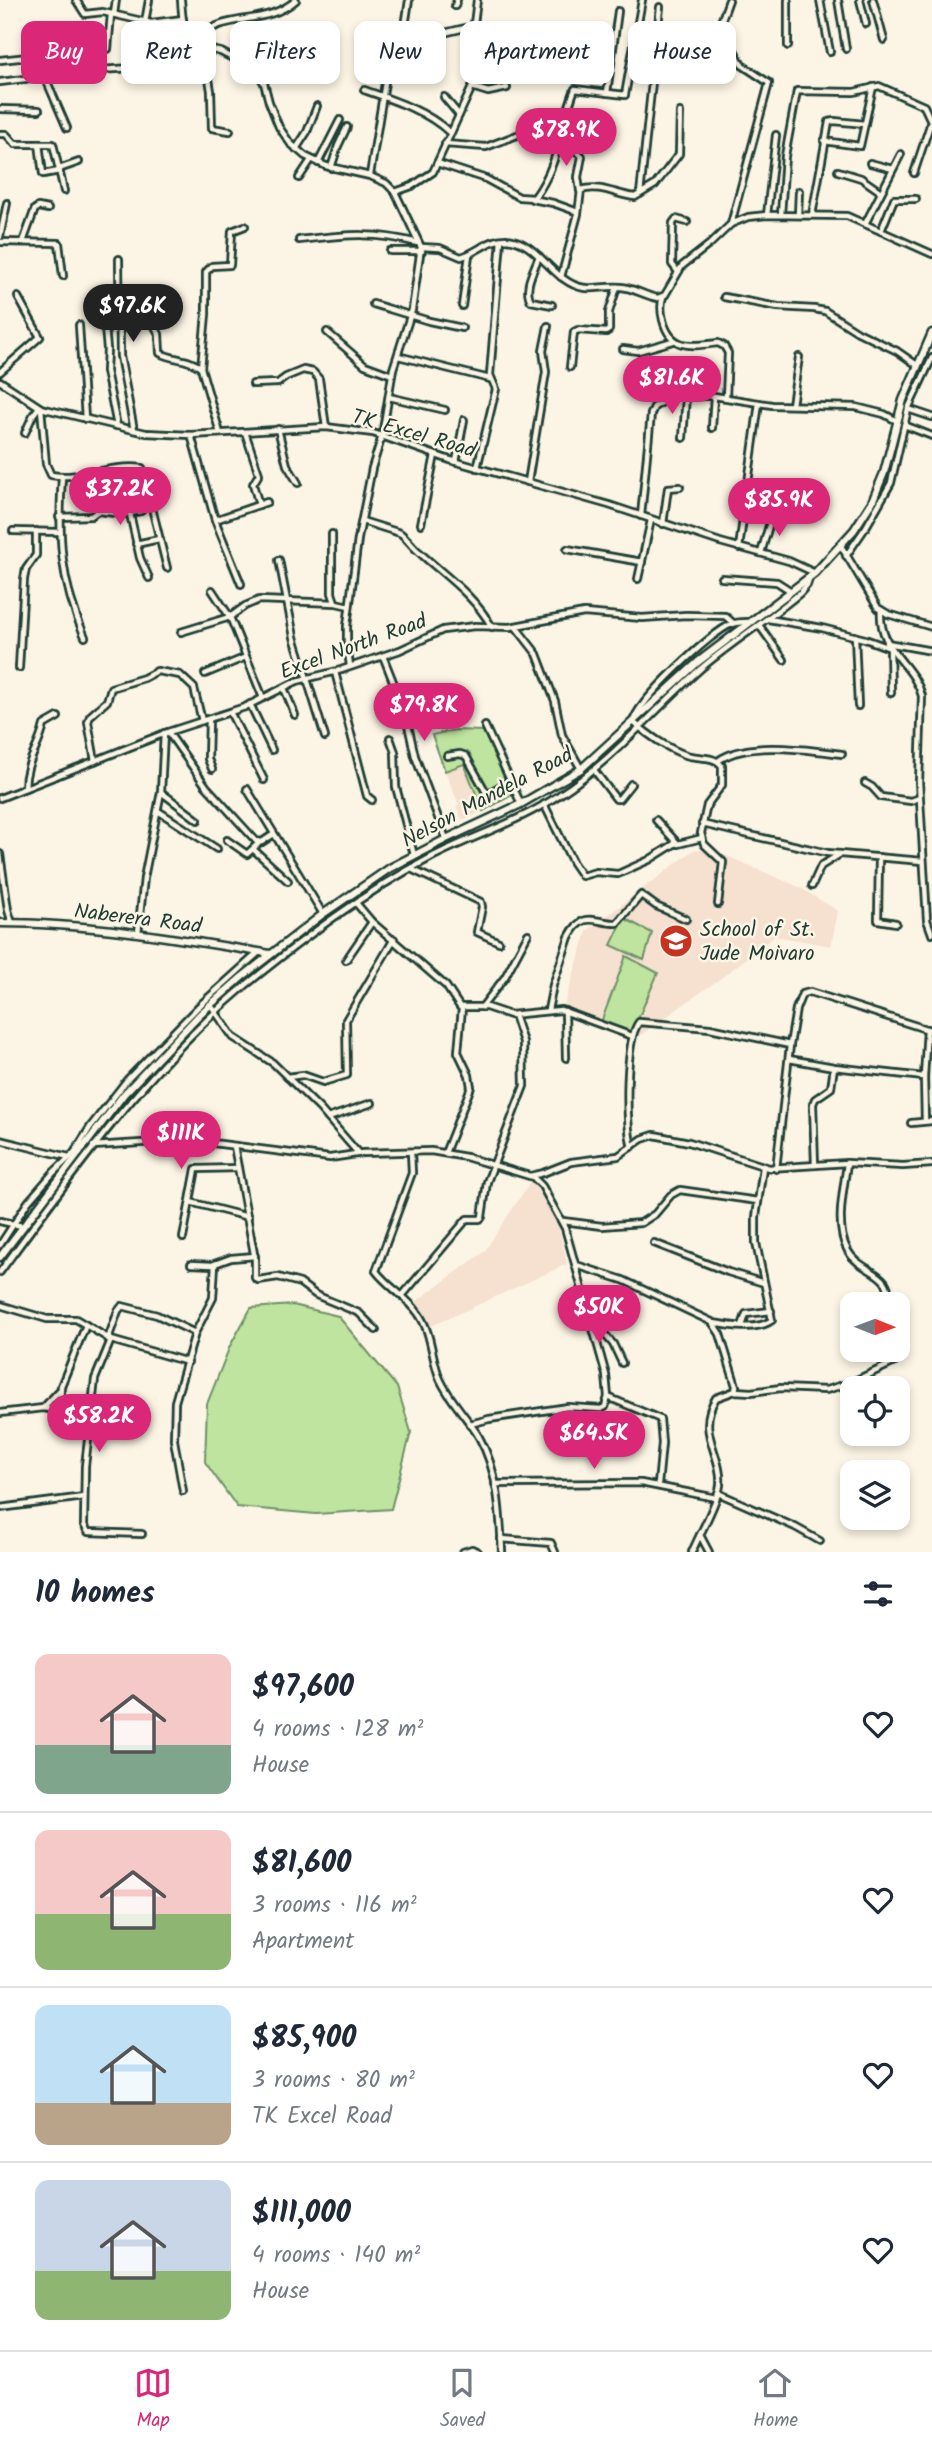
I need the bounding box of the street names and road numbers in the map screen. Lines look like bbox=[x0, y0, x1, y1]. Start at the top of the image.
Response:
street label: TK Excel Road bbox=[348, 401, 480, 468]
street label: Excel North Road bbox=[275, 605, 432, 689]
street label: Nelson Mandela Road bbox=[396, 739, 580, 857]
street label: Naberera Road bbox=[72, 895, 204, 944]

